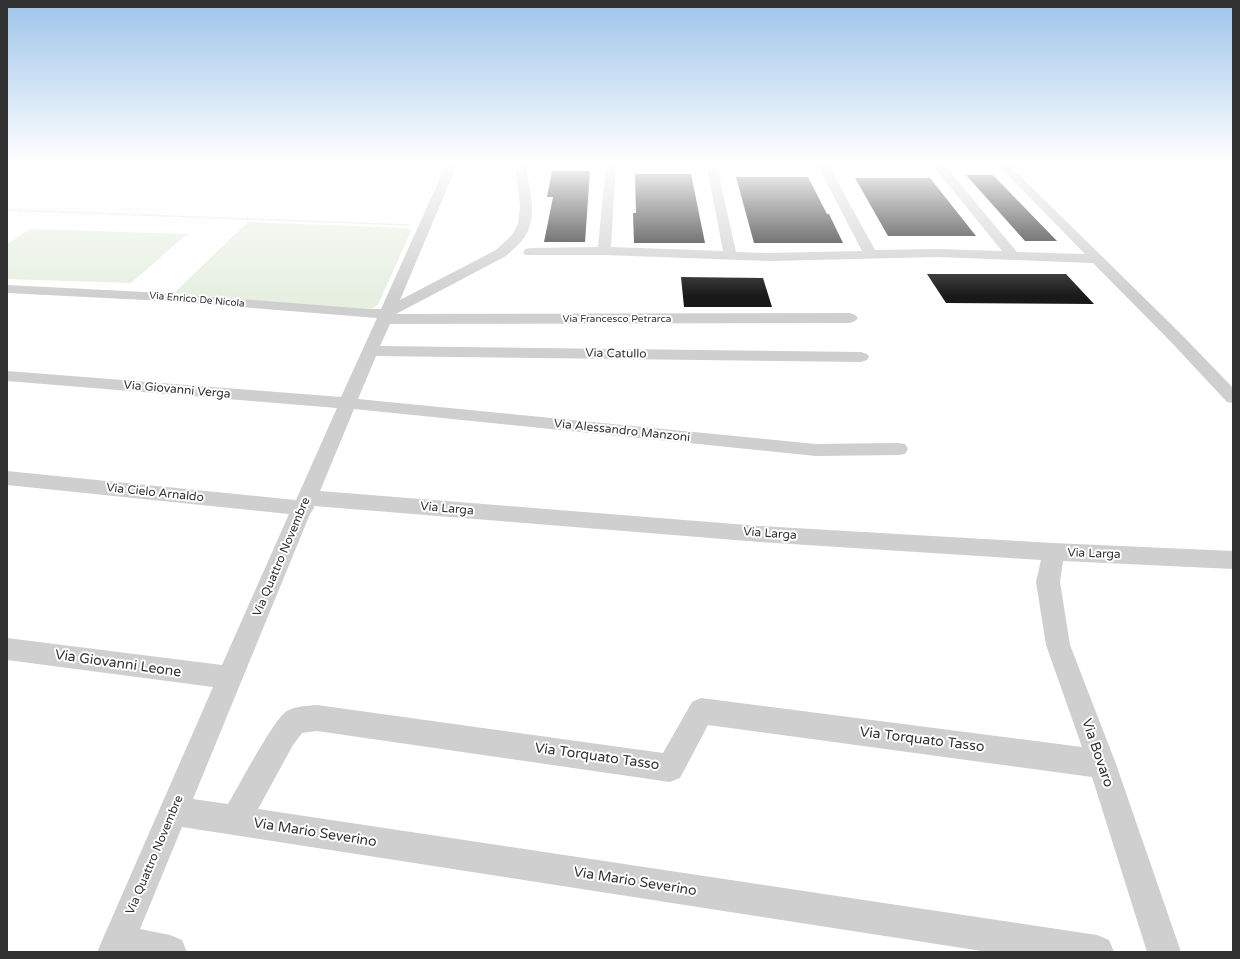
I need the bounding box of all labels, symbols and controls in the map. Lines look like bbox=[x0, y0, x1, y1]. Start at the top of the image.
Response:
street label: Via Enrico De Nicola bbox=[149, 290, 245, 310]
street label: Via Francesco Petrarca bbox=[563, 313, 671, 325]
street label: Via Catullo bbox=[585, 346, 647, 362]
street label: Via Giovanni Verga bbox=[123, 378, 231, 402]
street label: Via Alessandro Manzoni bbox=[553, 417, 691, 445]
street label: Via Cielo Arnaldo bbox=[106, 481, 204, 505]
street label: Via Quattro Novembre bbox=[250, 495, 314, 619]
street label: Via Larga bbox=[420, 499, 474, 519]
street label: Via Larga bbox=[743, 525, 797, 543]
street label: Via Larga bbox=[1067, 546, 1121, 562]
street label: Via Giovanni Leone bbox=[54, 647, 182, 681]
street label: Via Bovaro bbox=[1077, 716, 1117, 790]
street label: Via Torquato Tasso bbox=[859, 724, 985, 756]
street label: Via Torquato Tasso bbox=[534, 740, 660, 774]
street label: Via Quattro Novembre bbox=[123, 793, 187, 917]
street label: Via Mario Severino bbox=[252, 815, 378, 851]
street label: Via Mario Severino bbox=[572, 864, 698, 900]

